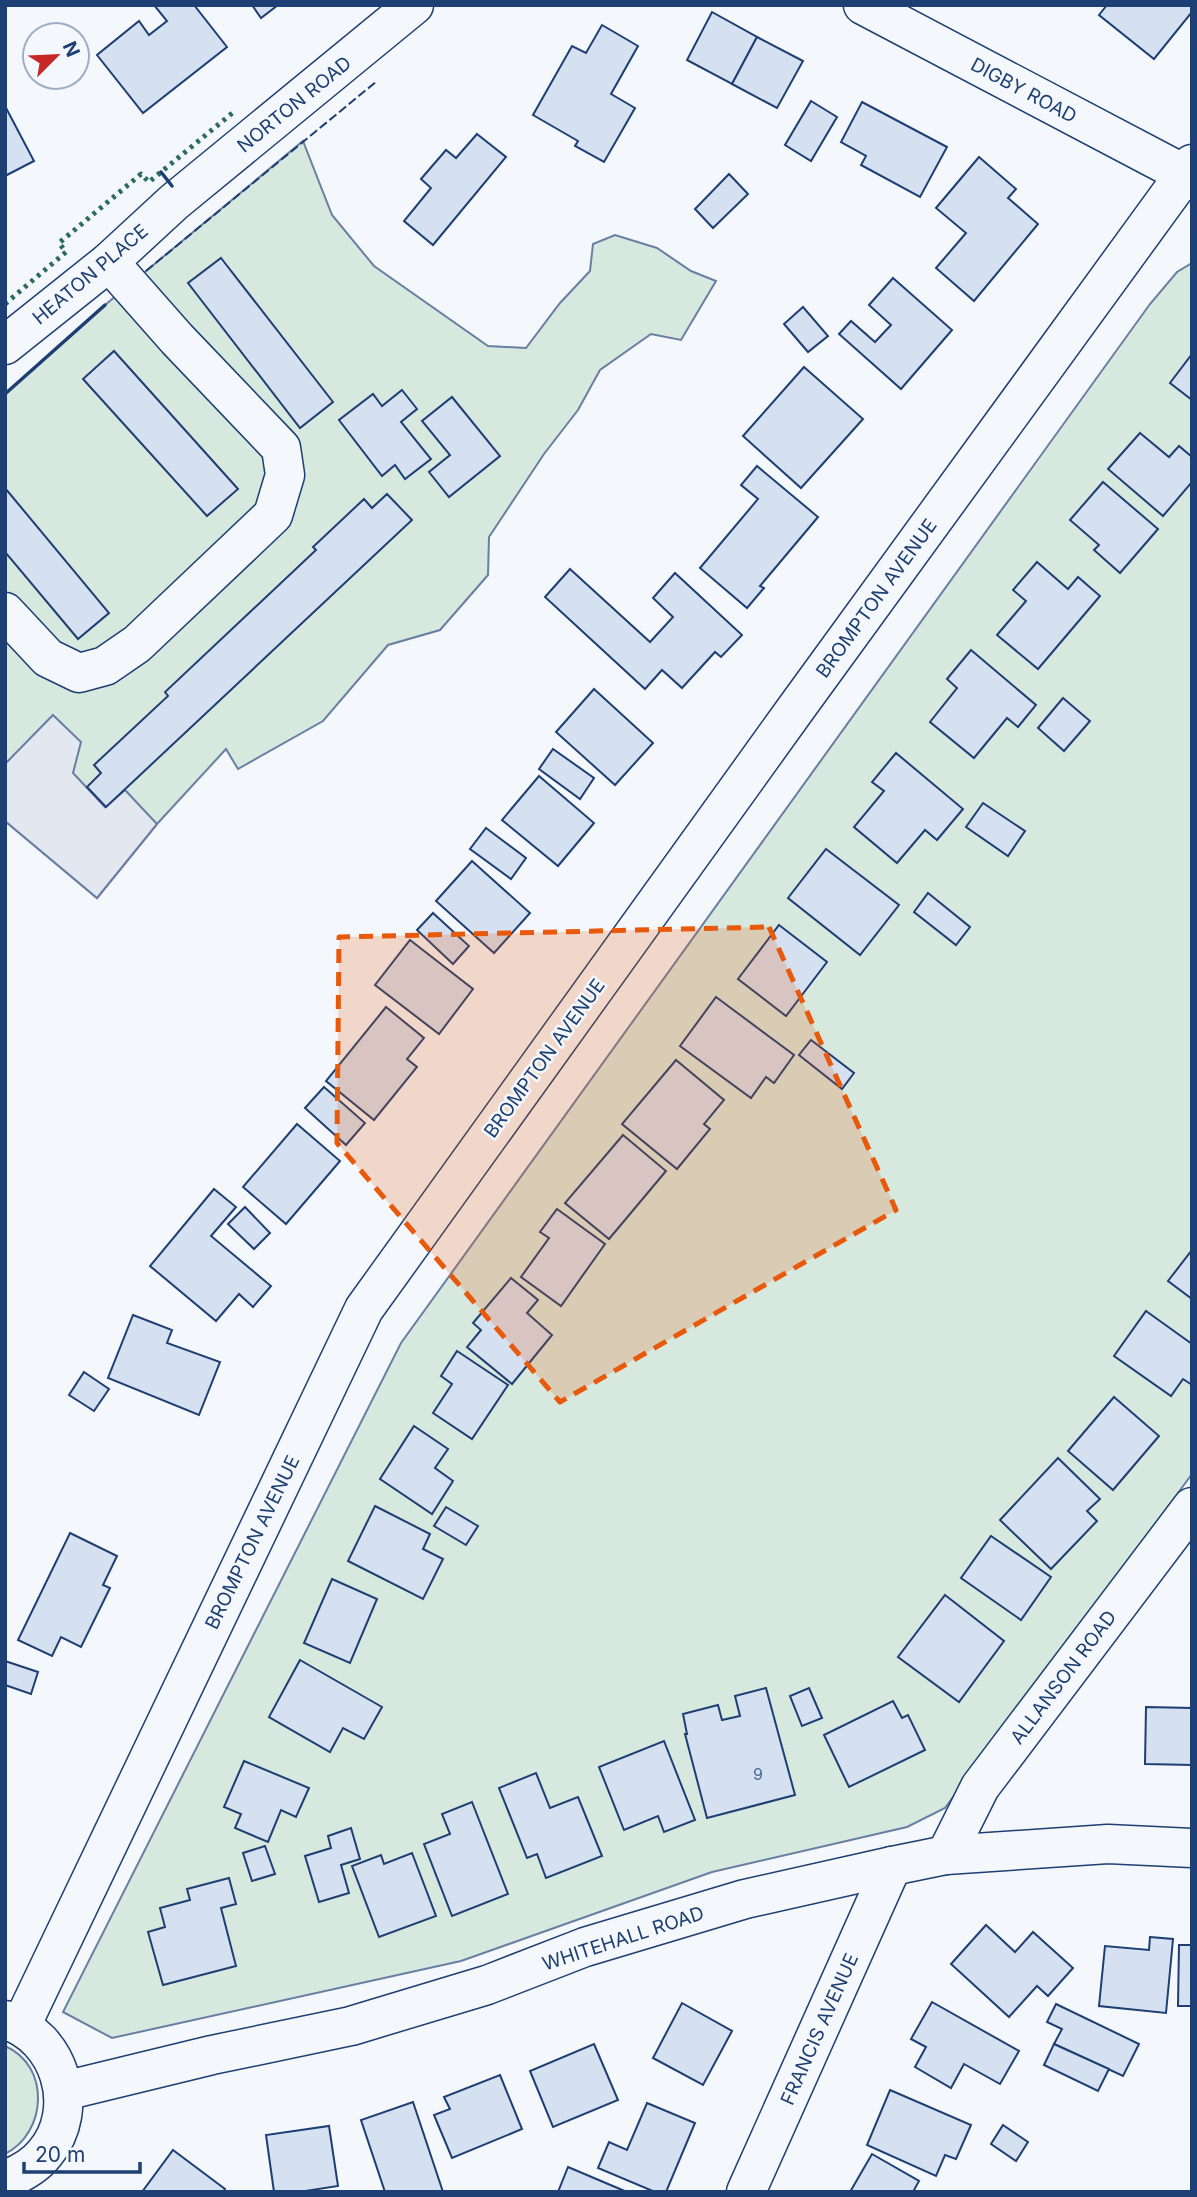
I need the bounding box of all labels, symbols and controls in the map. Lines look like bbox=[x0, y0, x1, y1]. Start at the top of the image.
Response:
north arrow bbox=[21, 21, 91, 91]
text: N bbox=[58, 38, 85, 61]
street label: NORTON ROAD bbox=[233, 51, 356, 157]
street label: DIGBY ROAD bbox=[967, 53, 1081, 128]
street label: HEATON PLACE bbox=[28, 219, 153, 329]
street label: BROMPTON AVENUE bbox=[811, 514, 942, 682]
street label: BROMPTON AVENUE bbox=[479, 974, 610, 1142]
street label: BROMPTON AVENUE bbox=[200, 1452, 305, 1633]
street label: ALLANSON ROAD bbox=[1006, 1606, 1121, 1749]
house number: 9 bbox=[753, 1764, 763, 1784]
street label: WHITEHALL ROAD bbox=[539, 1901, 707, 1975]
street label: FRANCIS AVENUE bbox=[776, 1950, 863, 2109]
scale bar bbox=[24, 2130, 140, 2174]
text: 20 m bbox=[35, 2142, 85, 2167]

